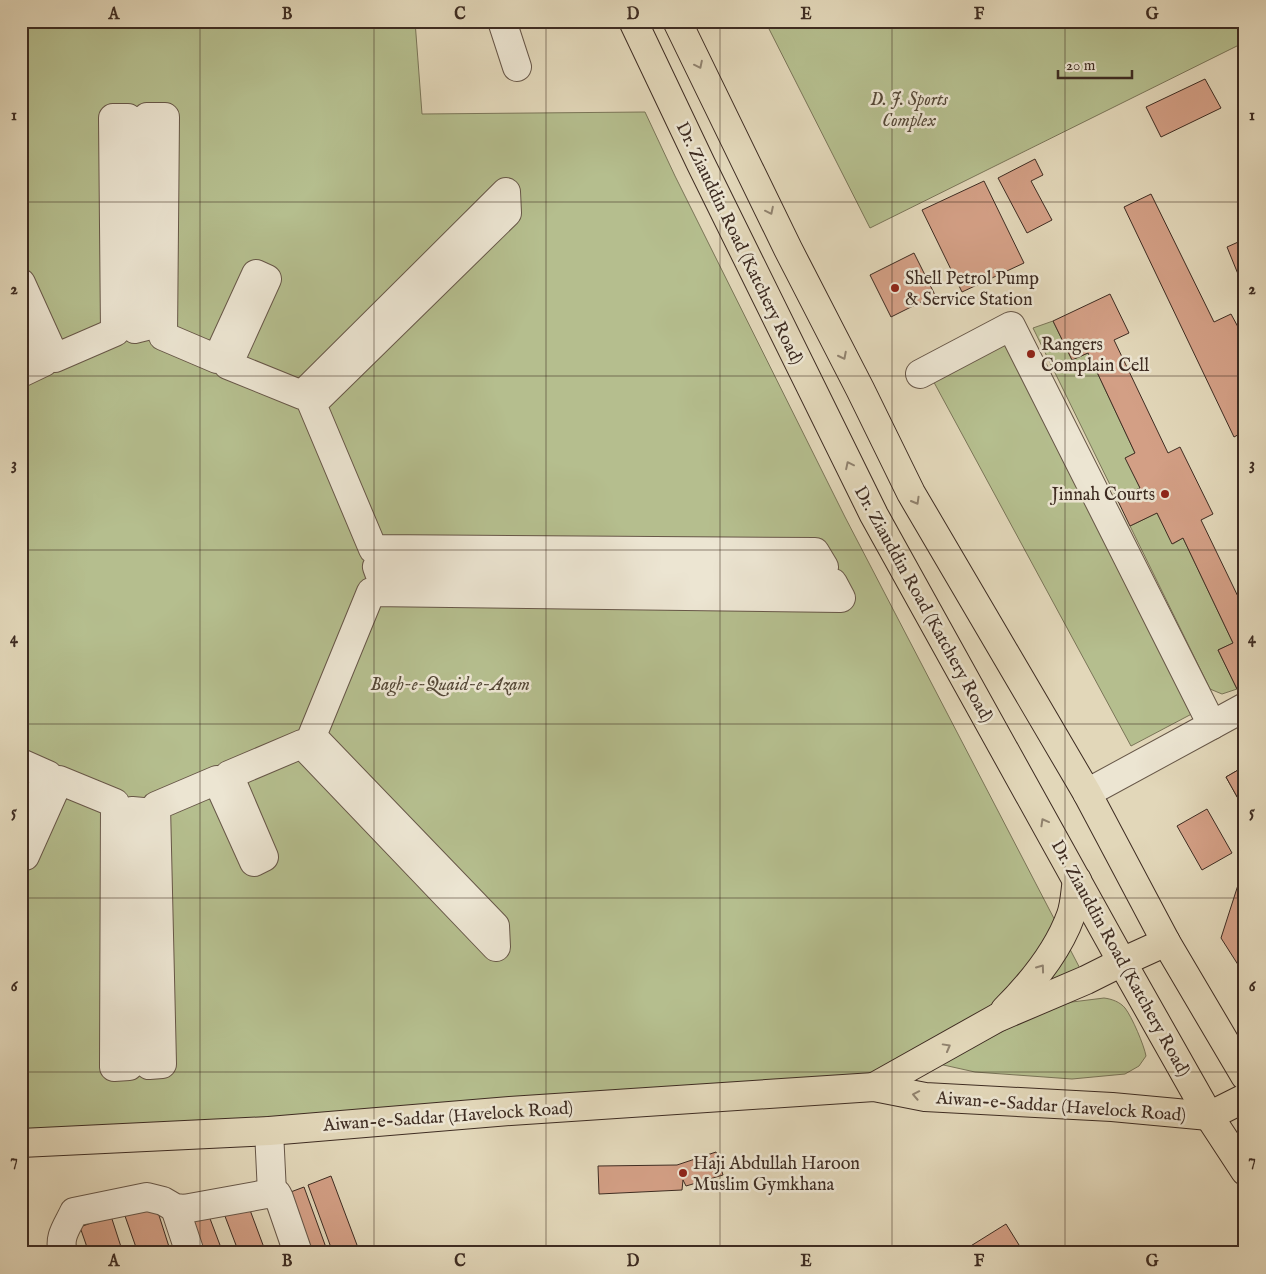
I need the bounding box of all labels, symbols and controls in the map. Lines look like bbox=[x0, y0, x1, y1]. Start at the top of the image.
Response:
text: A bbox=[108, 5, 121, 25]
text: B bbox=[282, 5, 293, 25]
text: C bbox=[454, 5, 466, 25]
text: D bbox=[627, 5, 640, 25]
text: E bbox=[800, 5, 812, 25]
text: F bbox=[974, 5, 985, 25]
text: G bbox=[1146, 5, 1159, 25]
scale bar bbox=[1058, 48, 1132, 80]
text: 20 m bbox=[1066, 56, 1096, 75]
one-way arrow bbox=[693, 60, 703, 69]
park label: D. J. Sports Complex bbox=[870, 89, 949, 133]
text: 1 bbox=[11, 106, 17, 126]
text: 1 bbox=[1249, 106, 1255, 126]
street label: Dr. Ziauddin Road (Katchery Road) bbox=[670, 119, 808, 369]
one-way arrow bbox=[764, 206, 774, 215]
place label: Shell Petrol Pump & Service Station bbox=[905, 268, 1039, 312]
text: 2 bbox=[10, 280, 18, 300]
text: 2 bbox=[1248, 280, 1256, 300]
marker: Shell Petrol Pump & Service Station bbox=[889, 282, 901, 294]
place label: Rangers Complain Cell bbox=[1041, 334, 1149, 378]
marker: Rangers Complain Cell bbox=[1025, 348, 1037, 360]
one-way arrow bbox=[837, 351, 847, 360]
text: 3 bbox=[11, 455, 17, 475]
text: 3 bbox=[1249, 455, 1255, 475]
one-way arrow bbox=[845, 461, 855, 470]
street label: Dr. Ziauddin Road (Katchery Road) bbox=[848, 482, 998, 727]
place label: Jinnah Courts bbox=[1050, 484, 1155, 507]
marker: Jinnah Courts bbox=[1159, 488, 1171, 500]
one-way arrow bbox=[910, 496, 920, 505]
text: 4 bbox=[10, 629, 19, 649]
text: 4 bbox=[1248, 629, 1257, 649]
park label: Bagh-e-Quaid-e-Azam bbox=[370, 674, 530, 697]
text: 5 bbox=[11, 803, 17, 823]
text: 5 bbox=[1249, 803, 1255, 823]
one-way arrow bbox=[1041, 819, 1051, 828]
street label: Dr. Ziauddin Road (Katchery Road) bbox=[1045, 836, 1195, 1081]
one-way arrow bbox=[1035, 964, 1044, 974]
text: 6 bbox=[11, 977, 19, 997]
text: 6 bbox=[1249, 977, 1257, 997]
one-way arrow bbox=[942, 1043, 951, 1053]
street label: Aiwan-e-Saddar (Havelock Road) bbox=[934, 1087, 1187, 1128]
one-way arrow bbox=[912, 1090, 921, 1101]
street label: Aiwan-e-Saddar (Havelock Road) bbox=[321, 1097, 574, 1138]
text: 7 bbox=[10, 1151, 18, 1171]
text: 7 bbox=[1248, 1151, 1256, 1171]
place label: Haji Abdullah Haroon Muslim Gymkhana bbox=[693, 1153, 860, 1197]
marker: Haji Abdullah Haroon Muslim Gymkhana bbox=[677, 1167, 689, 1179]
text: A bbox=[108, 1252, 121, 1272]
text: B bbox=[282, 1252, 293, 1272]
text: C bbox=[454, 1252, 466, 1272]
text: D bbox=[627, 1252, 640, 1272]
text: E bbox=[800, 1252, 812, 1272]
text: F bbox=[974, 1252, 985, 1272]
text: G bbox=[1146, 1252, 1159, 1272]

